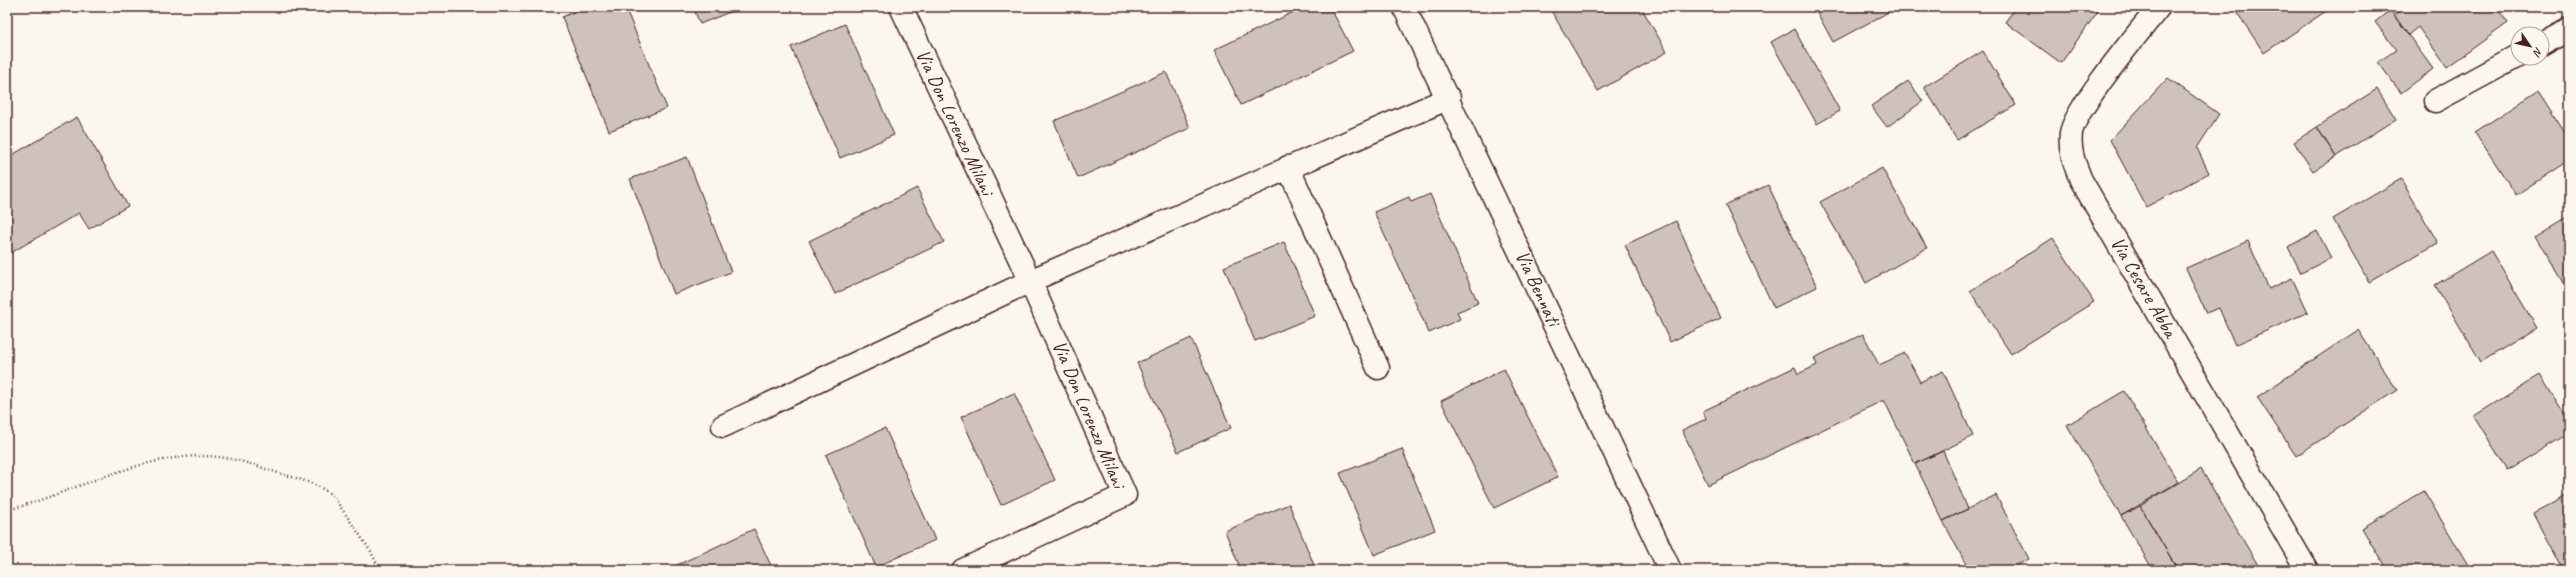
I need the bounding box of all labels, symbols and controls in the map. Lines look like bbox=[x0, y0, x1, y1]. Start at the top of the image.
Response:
north arrow bbox=[2510, 26, 2550, 66]
street label: Via Don Lorenzo Milani bbox=[910, 45, 1001, 201]
text: N bbox=[2529, 45, 2546, 60]
street label: Via Cesare Abba bbox=[2105, 232, 2184, 343]
street label: Via Bennati bbox=[1510, 246, 1567, 332]
street label: Via Don Lorenzo Milani bbox=[1047, 336, 1132, 494]

